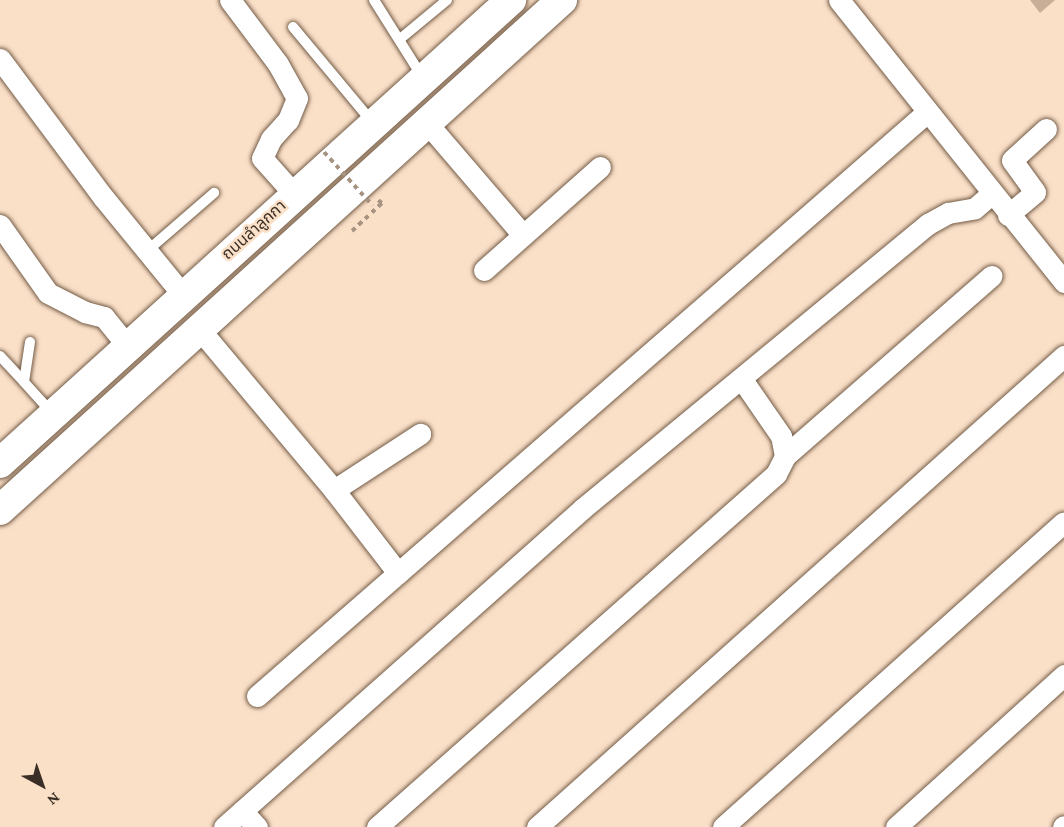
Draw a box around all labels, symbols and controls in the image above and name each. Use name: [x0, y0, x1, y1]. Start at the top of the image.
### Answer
street label: ถนนลำลูกกา: [218, 196, 290, 264]
north arrow: [12, 755, 72, 815]
text: N: [44, 789, 64, 809]

